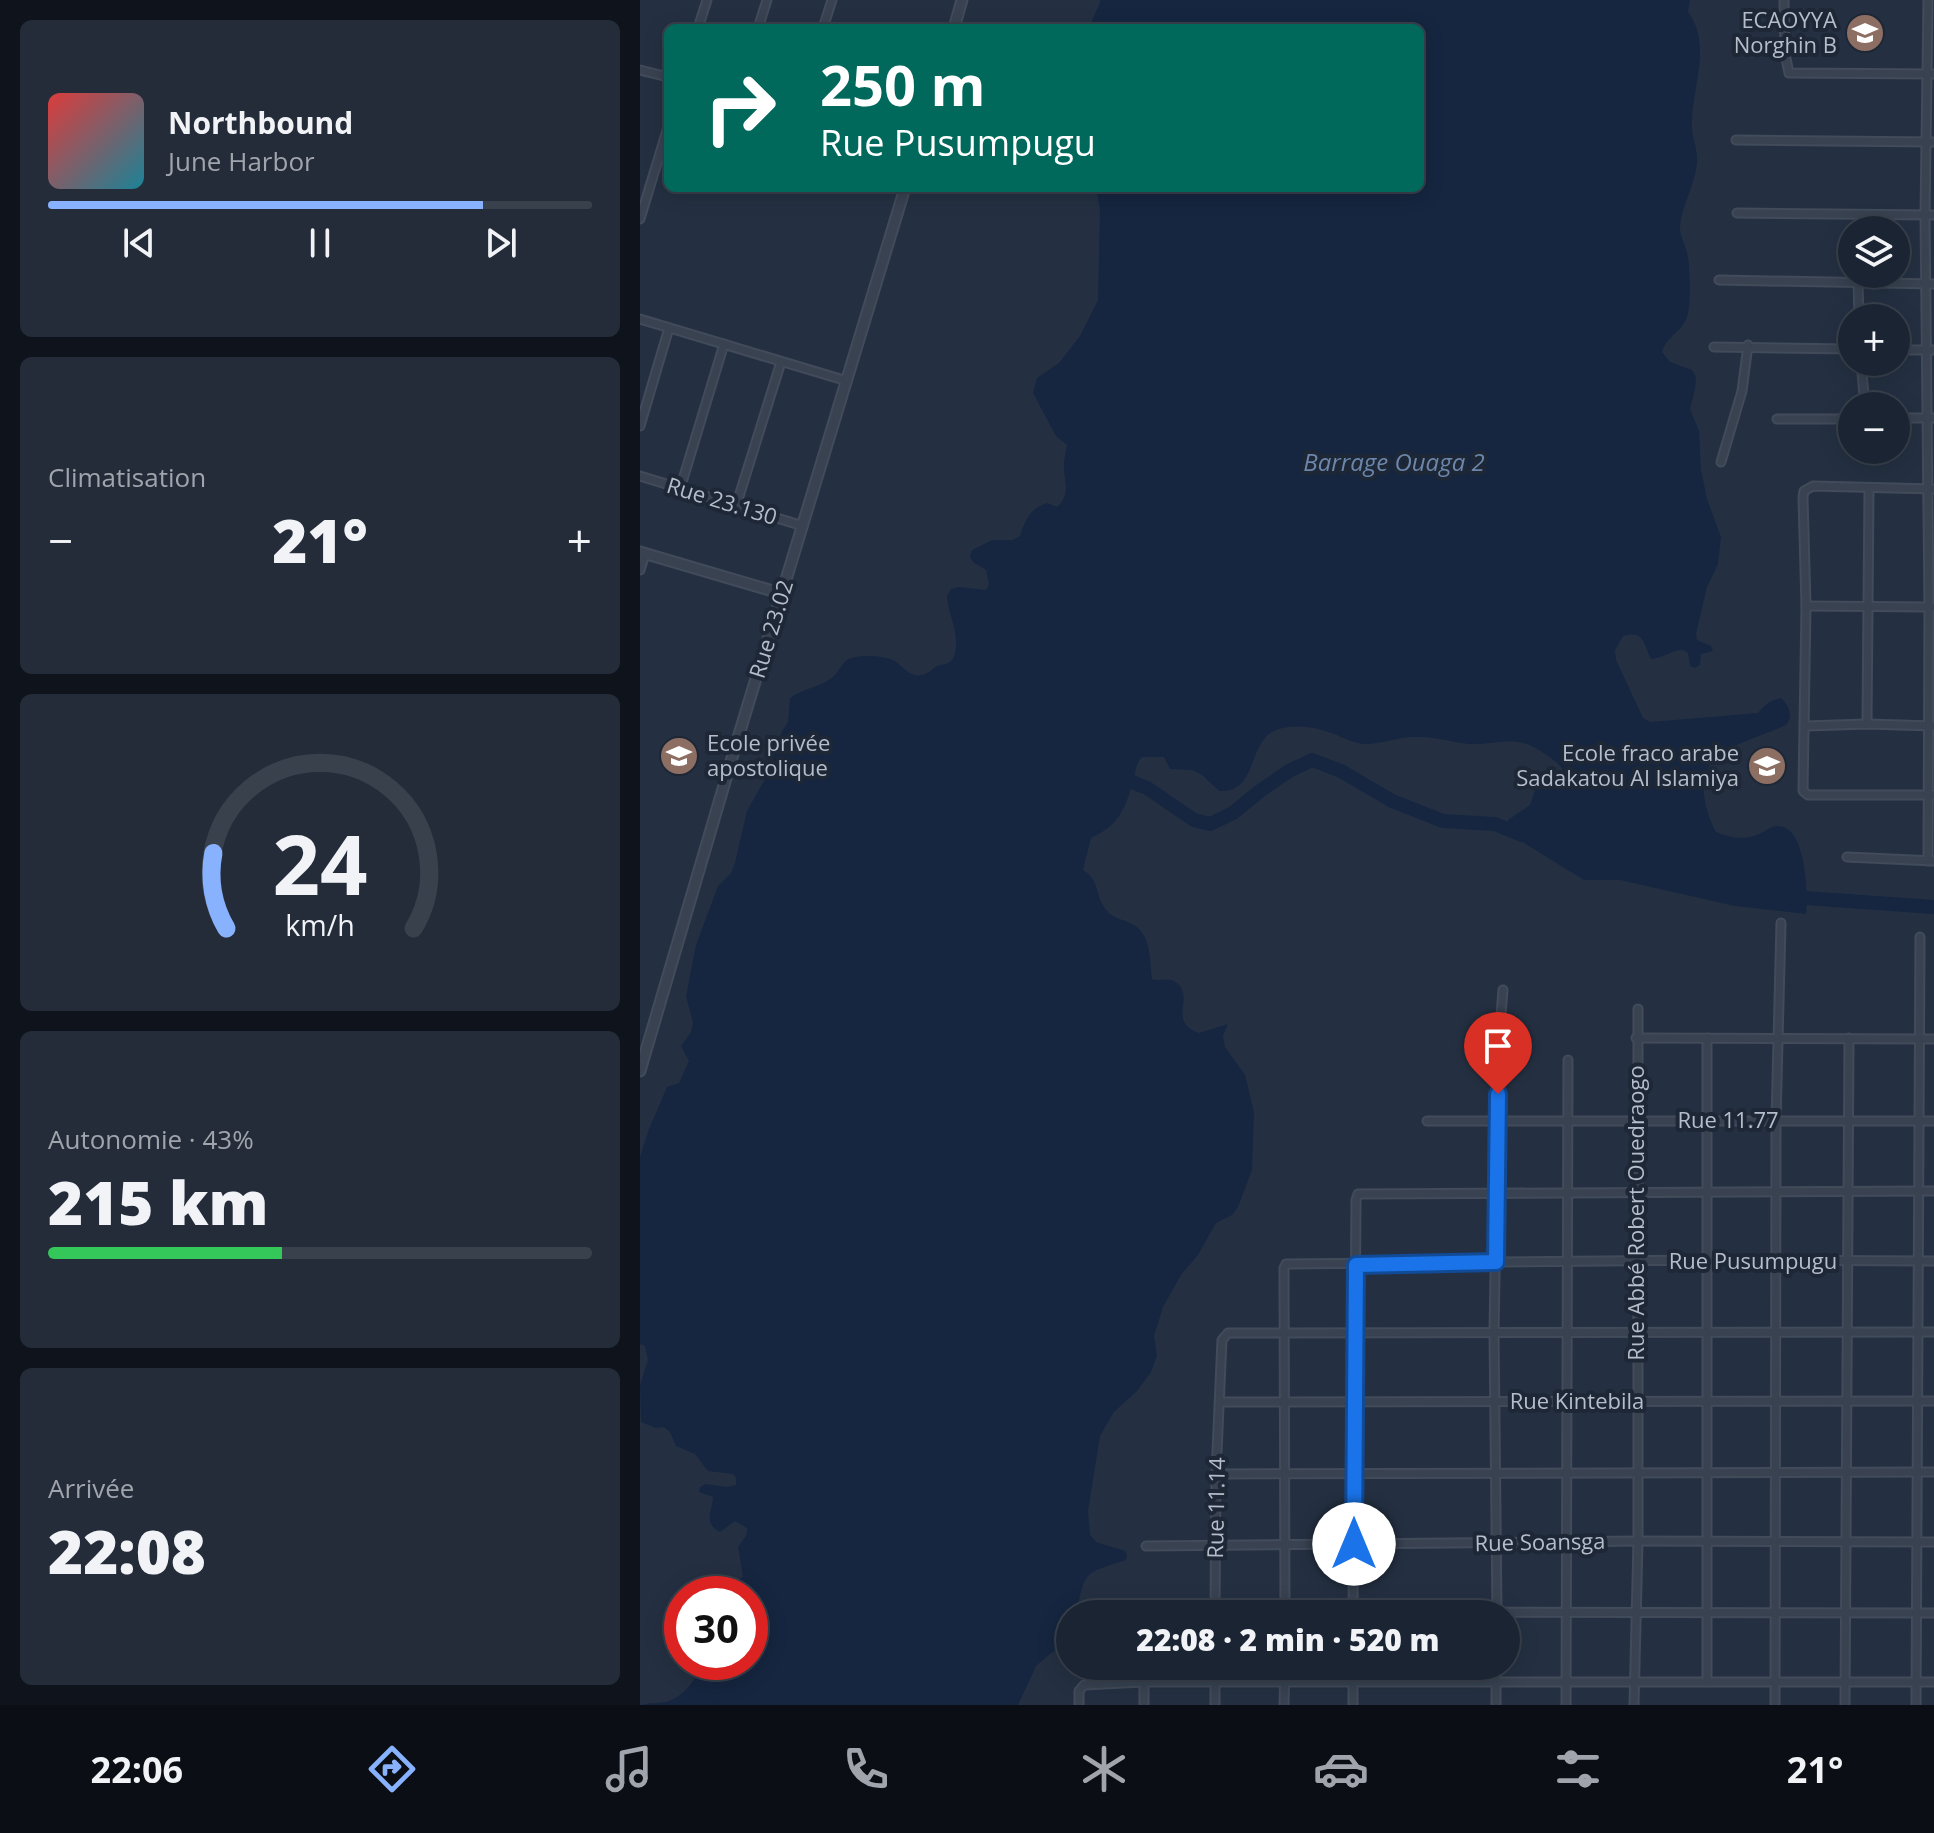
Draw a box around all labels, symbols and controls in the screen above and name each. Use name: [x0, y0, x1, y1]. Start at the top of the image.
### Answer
place label: ECAOYYA Norghin B: [1734, 4, 1837, 59]
school or university icon: ECAOYYA Norghin B: [1844, 12, 1886, 54]
text: 250 m: [820, 46, 986, 122]
icon: right: [688, 56, 792, 160]
text: Northbound: [168, 102, 353, 143]
text: Rue Pusumpugu: [820, 118, 1096, 167]
text: June Harbor: [168, 143, 315, 179]
map controls: [1838, 216, 1910, 464]
button: layers: [1838, 216, 1910, 288]
icon: previous: [117, 221, 161, 265]
icon: pause: [298, 221, 342, 265]
icon: next: [479, 221, 523, 265]
button: +: [1838, 304, 1910, 376]
button: −: [1838, 392, 1910, 464]
water label: Barrage Ouaga 2: [1303, 445, 1485, 478]
text: Climatisation: [48, 459, 206, 495]
street label: Rue 23.130: [663, 469, 781, 531]
text: 21°: [272, 499, 368, 581]
text: −: [48, 510, 73, 570]
text: +: [567, 510, 592, 570]
street label: Rue 23.02: [741, 576, 799, 681]
place label: Ecole privée apostolique: [707, 727, 830, 782]
school or university icon: Ecole privée apostolique: [658, 735, 700, 777]
place label: Ecole fraco arabe Sadakatou Al Islamiya: [1516, 737, 1739, 792]
school or university icon: Ecole fraco arabe Sadakatou Al Islamiya: [1746, 745, 1788, 787]
text: 24: [272, 805, 368, 918]
text: km/h: [285, 905, 355, 944]
pin: [1464, 1012, 1532, 1094]
icon: arrive: [1476, 1024, 1520, 1068]
street label: Rue Abbé Robert Ouedraogo: [1620, 1065, 1650, 1361]
street label: Rue 11.77: [1677, 1104, 1779, 1134]
text: Autonomie · 43%: [48, 1121, 254, 1157]
text: 215 km: [48, 1161, 269, 1243]
street label: Rue Pusumpugu: [1669, 1245, 1837, 1275]
street label: Rue Kintebila: [1510, 1385, 1644, 1415]
street label: Rue 11.14: [1199, 1457, 1231, 1559]
text: Arrivée: [48, 1470, 134, 1506]
position arrow: [1312, 1502, 1396, 1586]
text: 22:08: [48, 1510, 206, 1592]
street label: Rue Soansga: [1474, 1525, 1606, 1557]
speed limit sign: 30: [664, 1576, 768, 1680]
text: 22:08 · 2 min · 520 m: [1136, 1619, 1440, 1660]
icon: directions: [364, 1741, 420, 1797]
icon: music: [601, 1741, 657, 1797]
icon: phone: [838, 1741, 894, 1797]
icon: climate: [1076, 1741, 1132, 1797]
icon: car: [1313, 1741, 1369, 1797]
icon: filters: [1550, 1741, 1606, 1797]
text: 22:06: [91, 1745, 183, 1794]
text: 21°: [1787, 1745, 1843, 1794]

